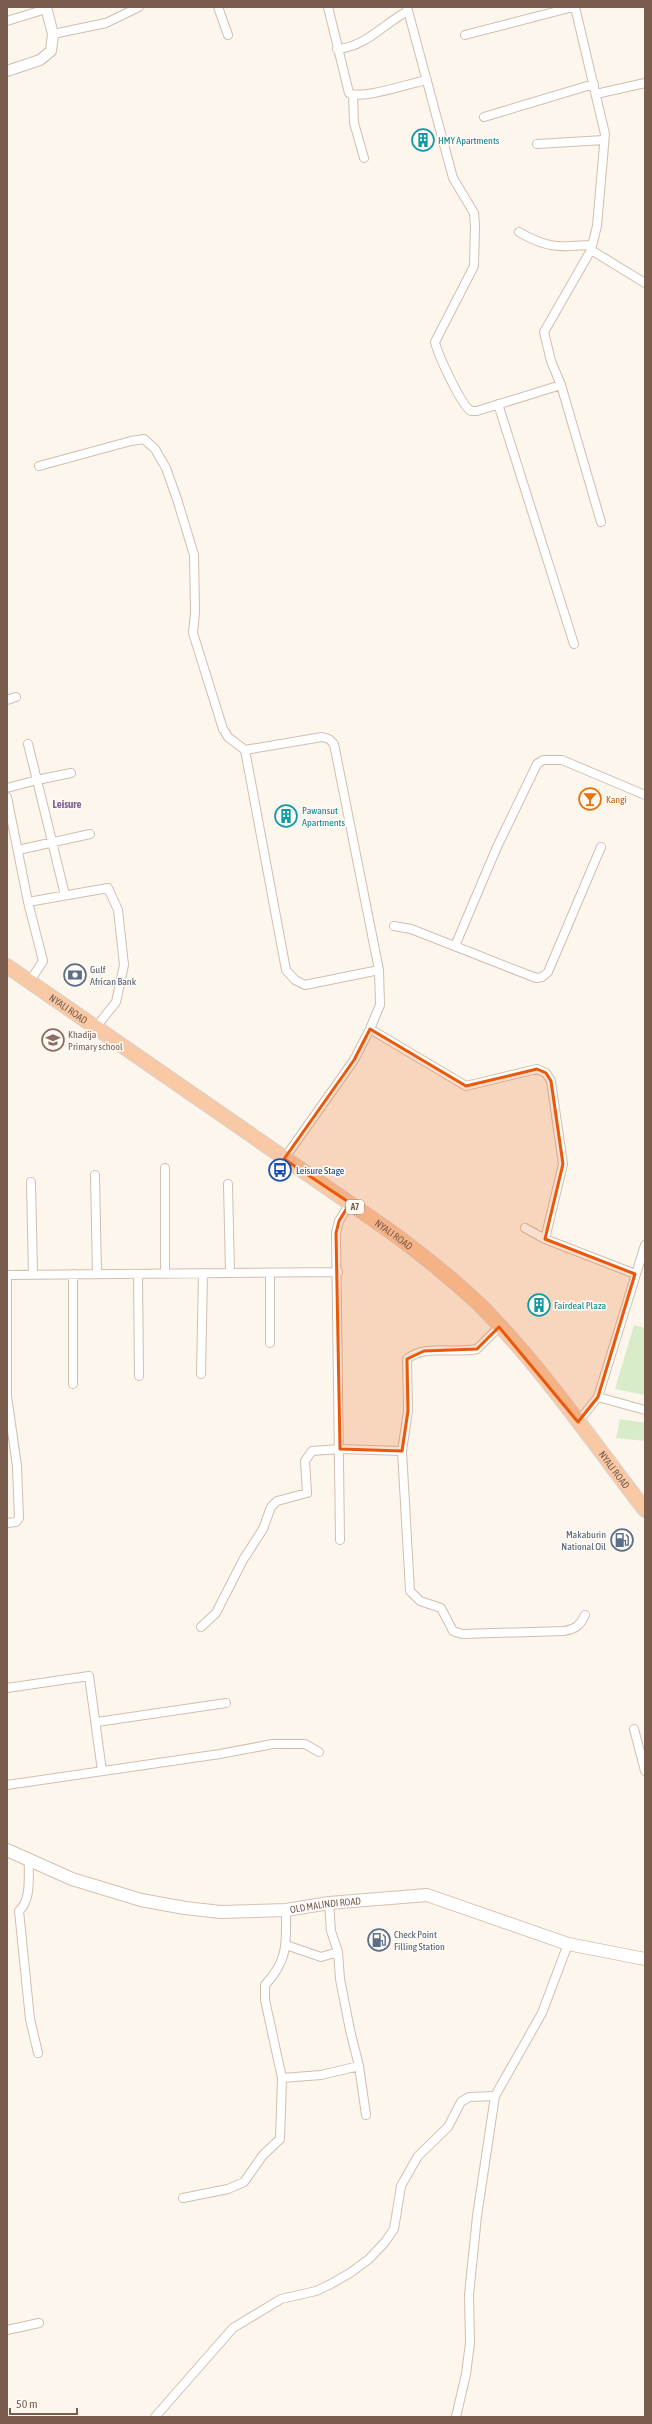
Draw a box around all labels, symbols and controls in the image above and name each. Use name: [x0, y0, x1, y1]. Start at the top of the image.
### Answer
building icon: HMY Apartments: [410, 127, 436, 153]
place label: HMY Apartments: [438, 135, 500, 146]
bar icon: Kangi: [577, 786, 603, 812]
place label: Kangi: [606, 794, 627, 805]
district label: Leisure: [52, 798, 82, 810]
building icon: Pawansut Apartments: [273, 803, 299, 829]
place label: Pawansut Apartments: [302, 805, 345, 828]
bank icon: Gulf African Bank: [62, 962, 88, 988]
place label: Gulf African Bank: [90, 964, 137, 987]
street label: NYALI ROAD: [47, 992, 90, 1026]
school or university icon: Khadija Primary school: [40, 1027, 66, 1053]
place label: Khadija Primary school: [68, 1029, 123, 1052]
bus stop icon: Leisure Stage: [267, 1157, 293, 1183]
place label: Leisure Stage: [296, 1165, 345, 1176]
road number: A7: [346, 1200, 364, 1214]
street label: NYALI ROAD: [373, 1217, 415, 1252]
building icon: Fairdeal Plaza: [526, 1292, 552, 1318]
place label: Fairdeal Plaza: [554, 1300, 606, 1311]
street label: NYALI ROAD: [597, 1449, 632, 1491]
fuel station icon: Makaburin National Oil: [609, 1527, 635, 1553]
place label: Makaburin National Oil: [561, 1529, 606, 1552]
street label: OLD MALINDI ROAD: [289, 1895, 362, 1915]
fuel station icon: Check Point Filling Station: [366, 1927, 392, 1953]
place label: Check Point Filling Station: [394, 1929, 445, 1952]
scale bar: [10, 2390, 77, 2416]
text: 50 m: [16, 2397, 38, 2411]

